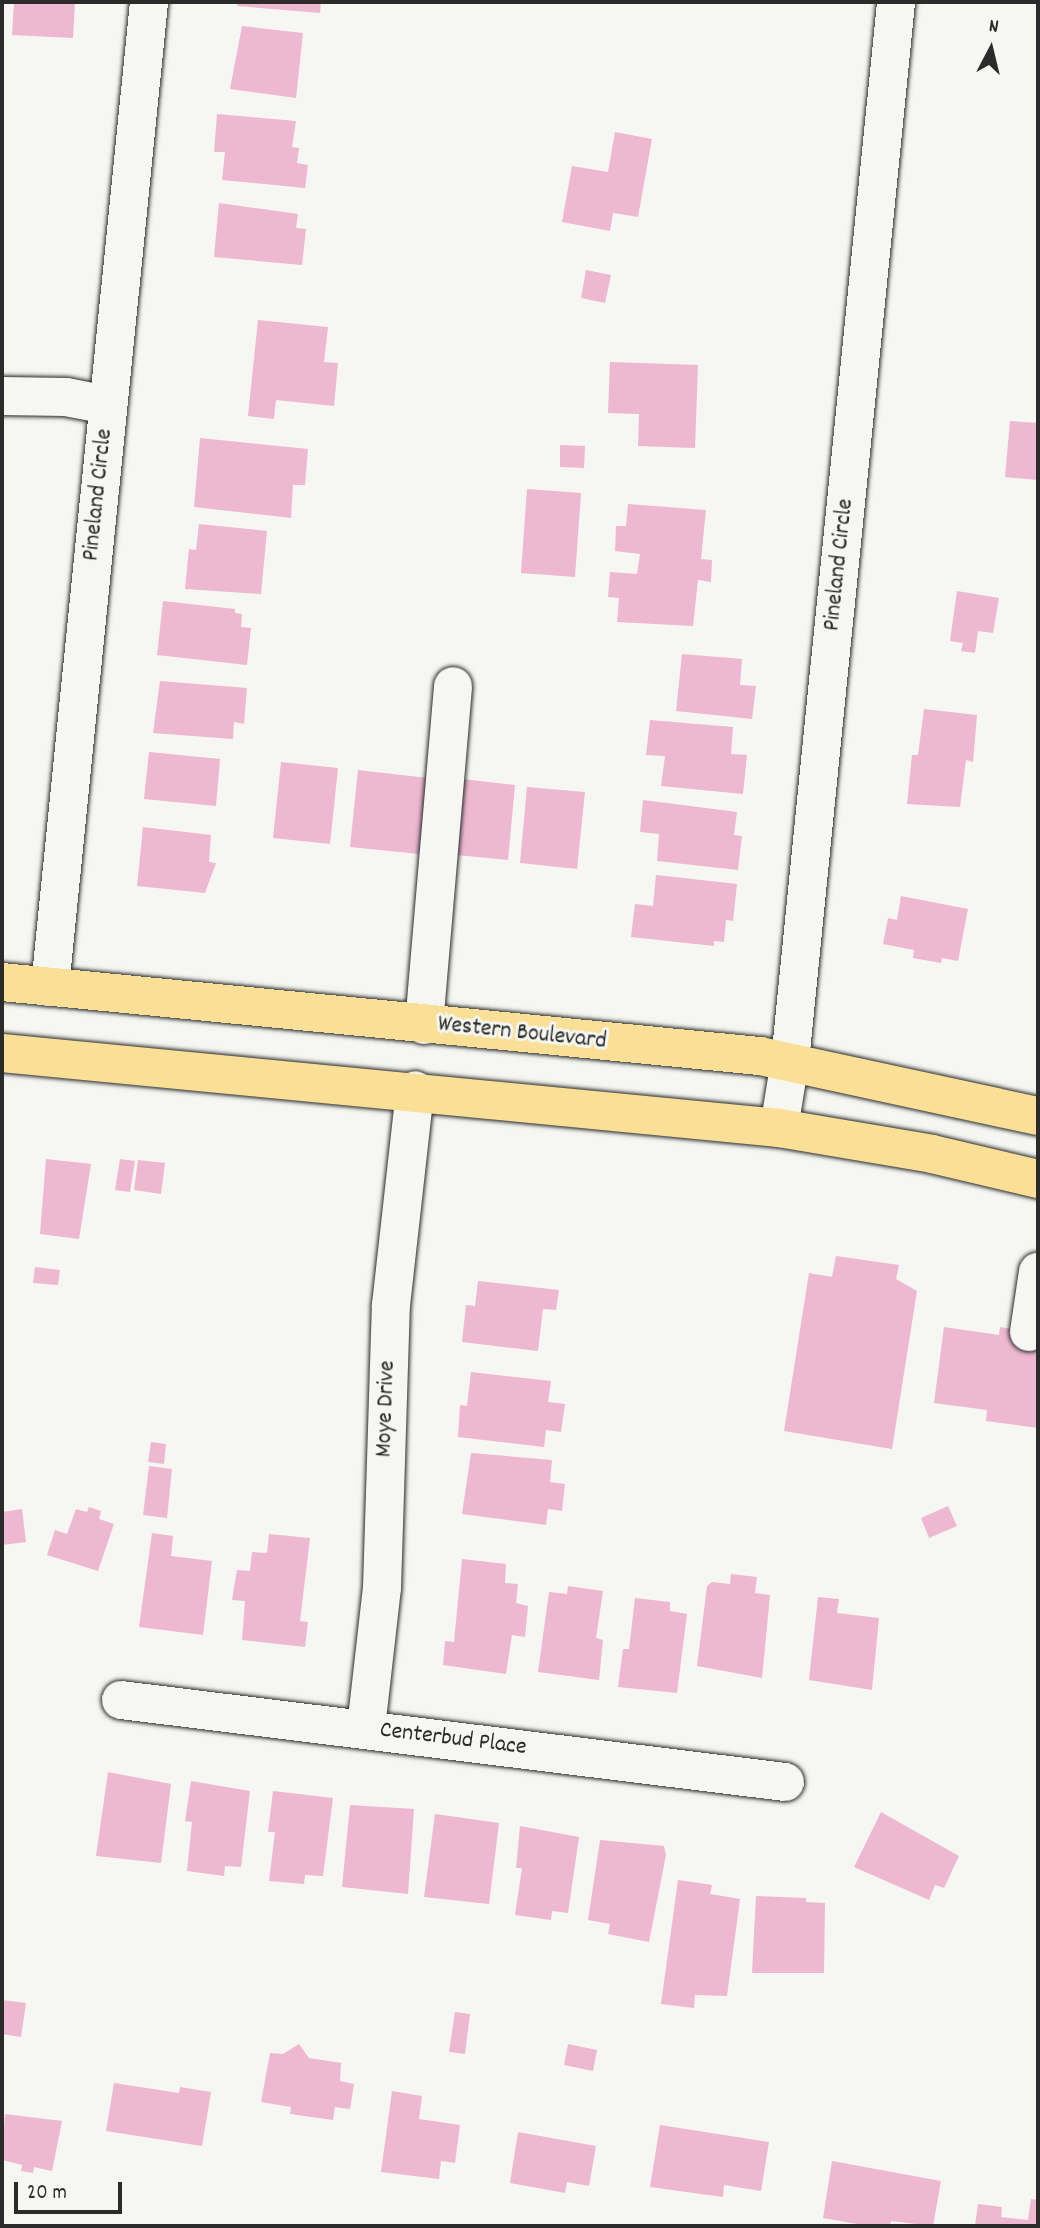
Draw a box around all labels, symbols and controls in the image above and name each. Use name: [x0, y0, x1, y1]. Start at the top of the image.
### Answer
north arrow: [956, 14, 1026, 84]
text: N: [987, 14, 1000, 42]
street label: Pineland Circle: [78, 427, 120, 563]
street label: Pineland Circle: [819, 497, 861, 633]
street label: Western Boulevard: [436, 1011, 608, 1057]
street label: Moye Drive: [371, 1360, 403, 1458]
street label: Centerbud Place: [378, 1717, 528, 1763]
scale bar: [18, 2168, 126, 2212]
text: 20 m: [27, 2179, 67, 2209]

